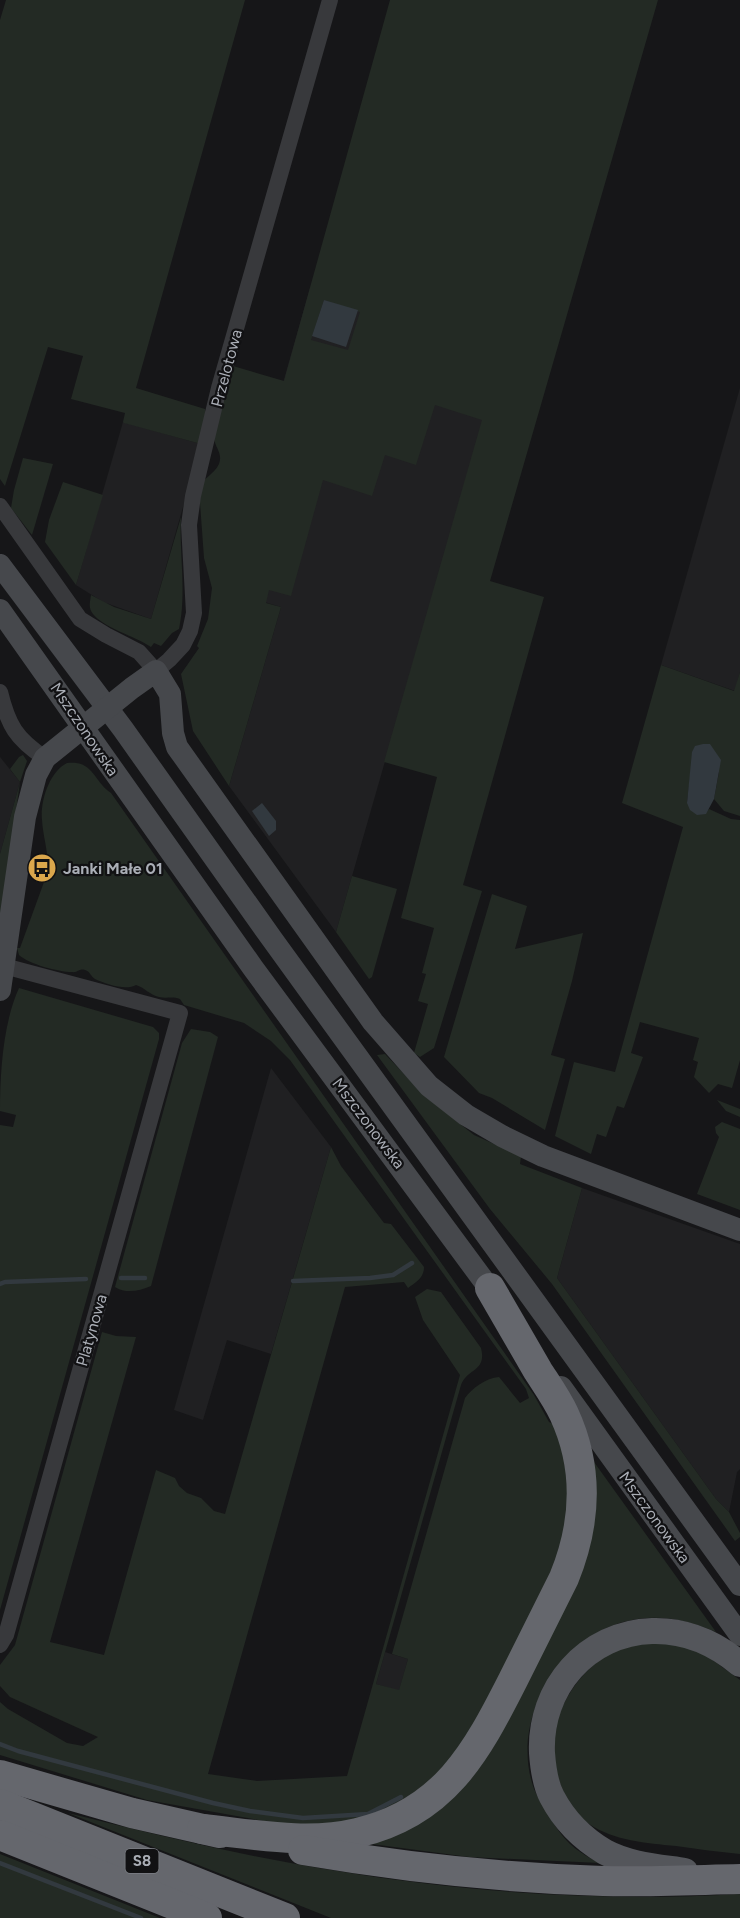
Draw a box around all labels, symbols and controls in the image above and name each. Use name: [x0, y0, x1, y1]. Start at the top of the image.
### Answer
street label: Przelotowa: [207, 327, 246, 409]
street label: Mszczonowska: [46, 679, 123, 780]
bus stop icon: Janki Małe 01: [26, 852, 58, 884]
place label: Janki Małe 01: [63, 859, 163, 878]
street label: Mszczonowska: [328, 1074, 409, 1172]
street label: Platynowa: [72, 1292, 111, 1368]
street label: Mszczonowska: [615, 1468, 694, 1567]
road number: S8: [126, 1849, 158, 1873]

